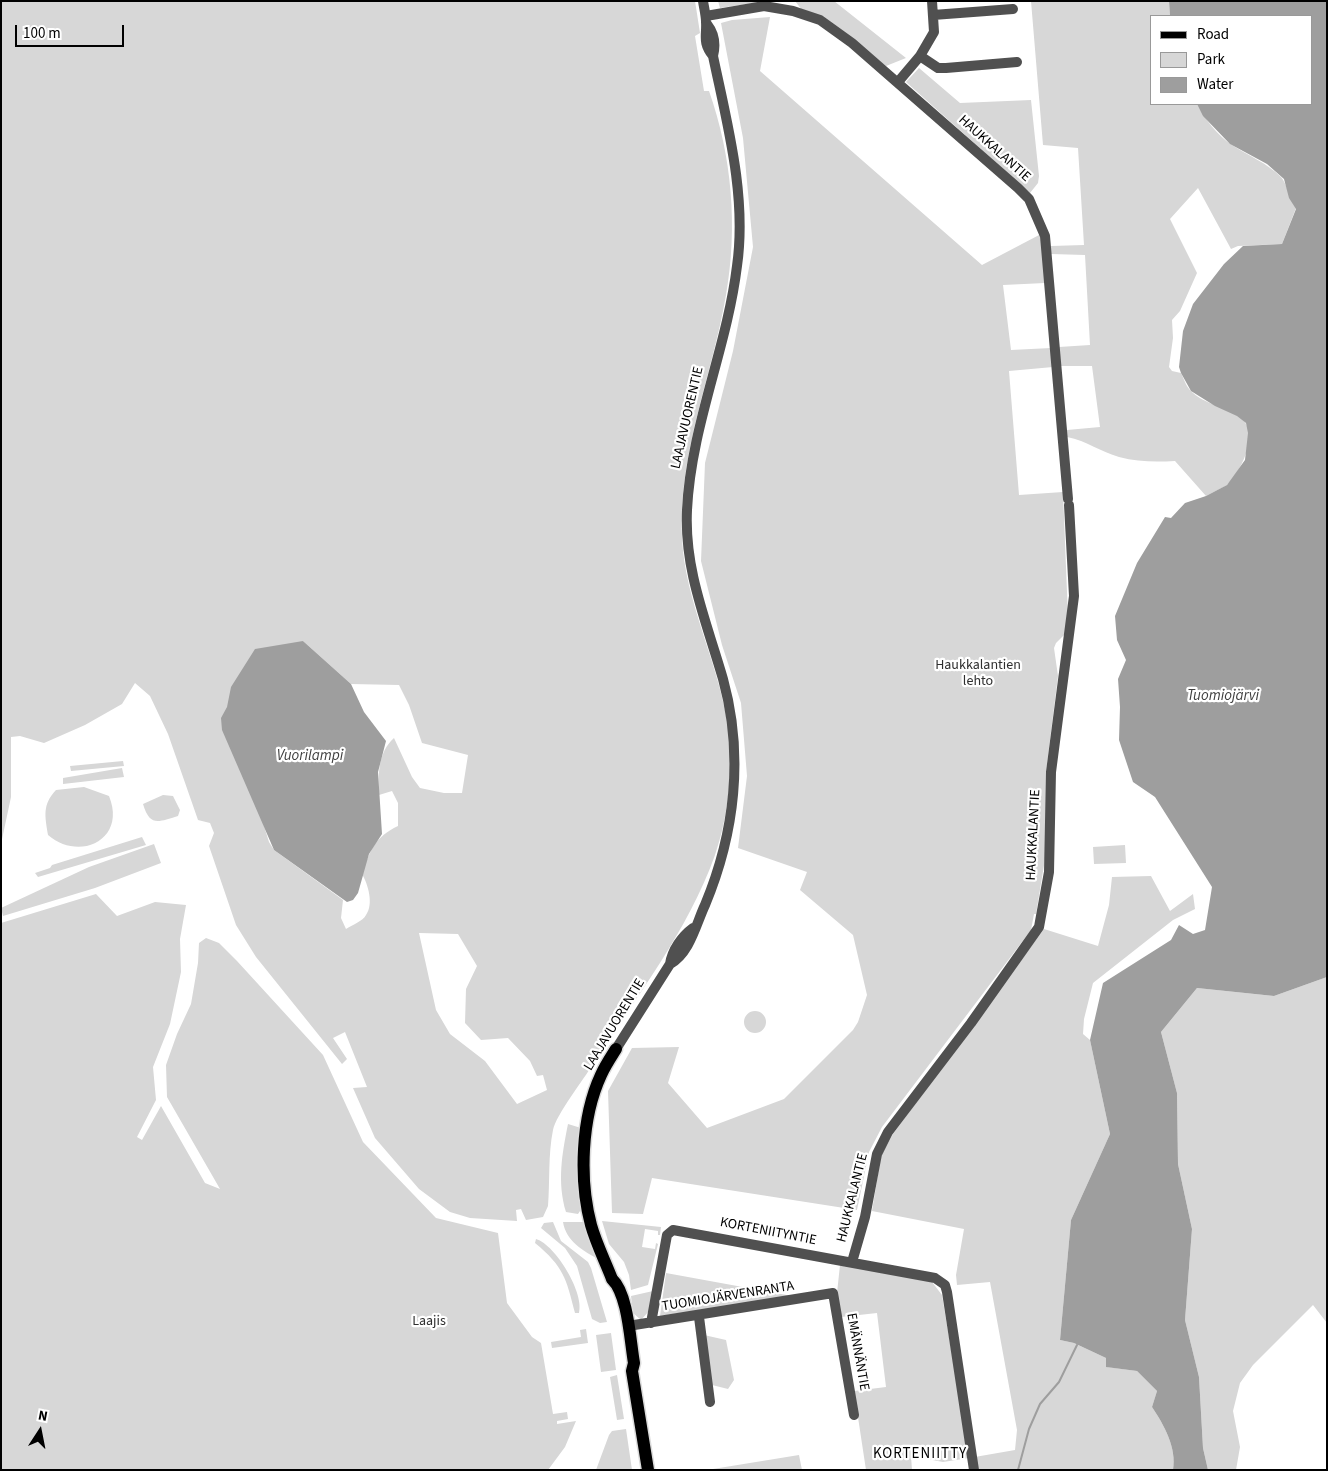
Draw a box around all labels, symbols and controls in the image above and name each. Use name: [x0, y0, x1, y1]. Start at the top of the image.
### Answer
scale bar: [18, 15, 126, 47]
legend: [1150, 15, 1313, 105]
text: 100 m: [23, 23, 61, 44]
text: Road: [1197, 24, 1229, 45]
text: Park: [1197, 49, 1225, 70]
text: Water: [1197, 74, 1233, 95]
street label: HAUKKALANTIE: [954, 112, 1034, 186]
street label: LAAJAVUORENTIE: [668, 365, 708, 471]
park label: Haukkalantien lehto: [935, 658, 1021, 690]
water label: Tuomiojärvi: [1187, 688, 1259, 706]
water label: Vuorilampi: [277, 748, 343, 766]
street label: HAUKKALANTIE: [1023, 789, 1045, 881]
street label: LAAJAVUORENTIE: [581, 976, 649, 1074]
street label: HAUKKALANTIE: [834, 1152, 872, 1244]
street label: KORTENIITYNTIE: [718, 1214, 818, 1250]
street label: TUOMIOJÄRVENRANTA: [661, 1278, 795, 1316]
street label: EMÄNNÄNTIE: [842, 1312, 872, 1392]
park label: Laajis: [412, 1314, 446, 1330]
north arrow: [15, 1406, 65, 1456]
text: N: [36, 1406, 49, 1427]
district label: KORTENIITTY: [872, 1446, 968, 1464]

